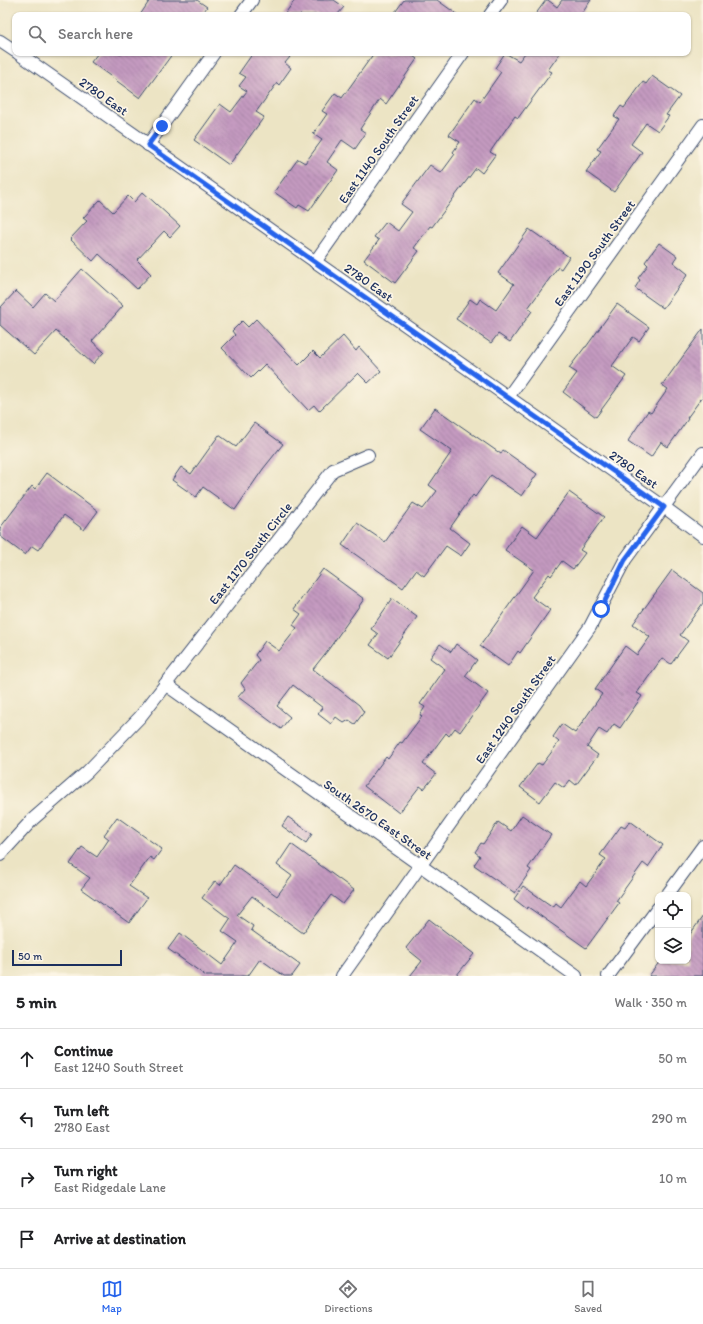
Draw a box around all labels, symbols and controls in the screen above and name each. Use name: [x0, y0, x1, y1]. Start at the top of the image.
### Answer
search box: [12, 12, 691, 56]
icon: search: [26, 23, 48, 45]
text: Search here: [58, 25, 133, 43]
street label: 2780 East: [76, 74, 131, 119]
street label: East 1140 South Street: [335, 92, 421, 206]
route end: [153, 117, 171, 135]
street label: East 1190 South Street: [551, 197, 638, 309]
street label: 2780 East: [341, 260, 396, 305]
street label: 2780 East: [606, 447, 661, 492]
street label: East 1170 South Circle: [206, 499, 295, 607]
route start: [592, 600, 610, 618]
street label: East 1240 South Street: [472, 652, 559, 767]
street label: South 2670 East Street: [321, 776, 435, 863]
map controls: [655, 892, 691, 964]
button: locate: [655, 892, 691, 928]
button: layers: [655, 928, 691, 964]
scale bar: [12, 948, 122, 967]
text: 50 m: [18, 950, 42, 963]
text: 5 min: [16, 992, 56, 1012]
text: Walk · 350 m: [615, 995, 687, 1010]
text: Continue: [54, 1042, 113, 1060]
icon: ahead: [16, 1048, 38, 1070]
text: 50 m: [658, 1051, 687, 1066]
text: East 1240 South Street: [54, 1060, 183, 1075]
text: Turn left: [54, 1102, 109, 1120]
icon: left: [16, 1108, 38, 1130]
text: 290 m: [651, 1111, 687, 1126]
text: 2780 East: [54, 1120, 110, 1135]
text: Turn right: [54, 1162, 118, 1180]
icon: right: [16, 1168, 38, 1190]
text: 10 m: [659, 1171, 687, 1186]
text: East Ridgedale Lane: [54, 1180, 166, 1195]
icon: arrive: [16, 1228, 38, 1250]
text: Arrive at destination: [54, 1230, 186, 1248]
tab: Map: [101, 1278, 123, 1315]
tab: Directions: [324, 1278, 373, 1315]
tab: Saved: [574, 1278, 602, 1315]

